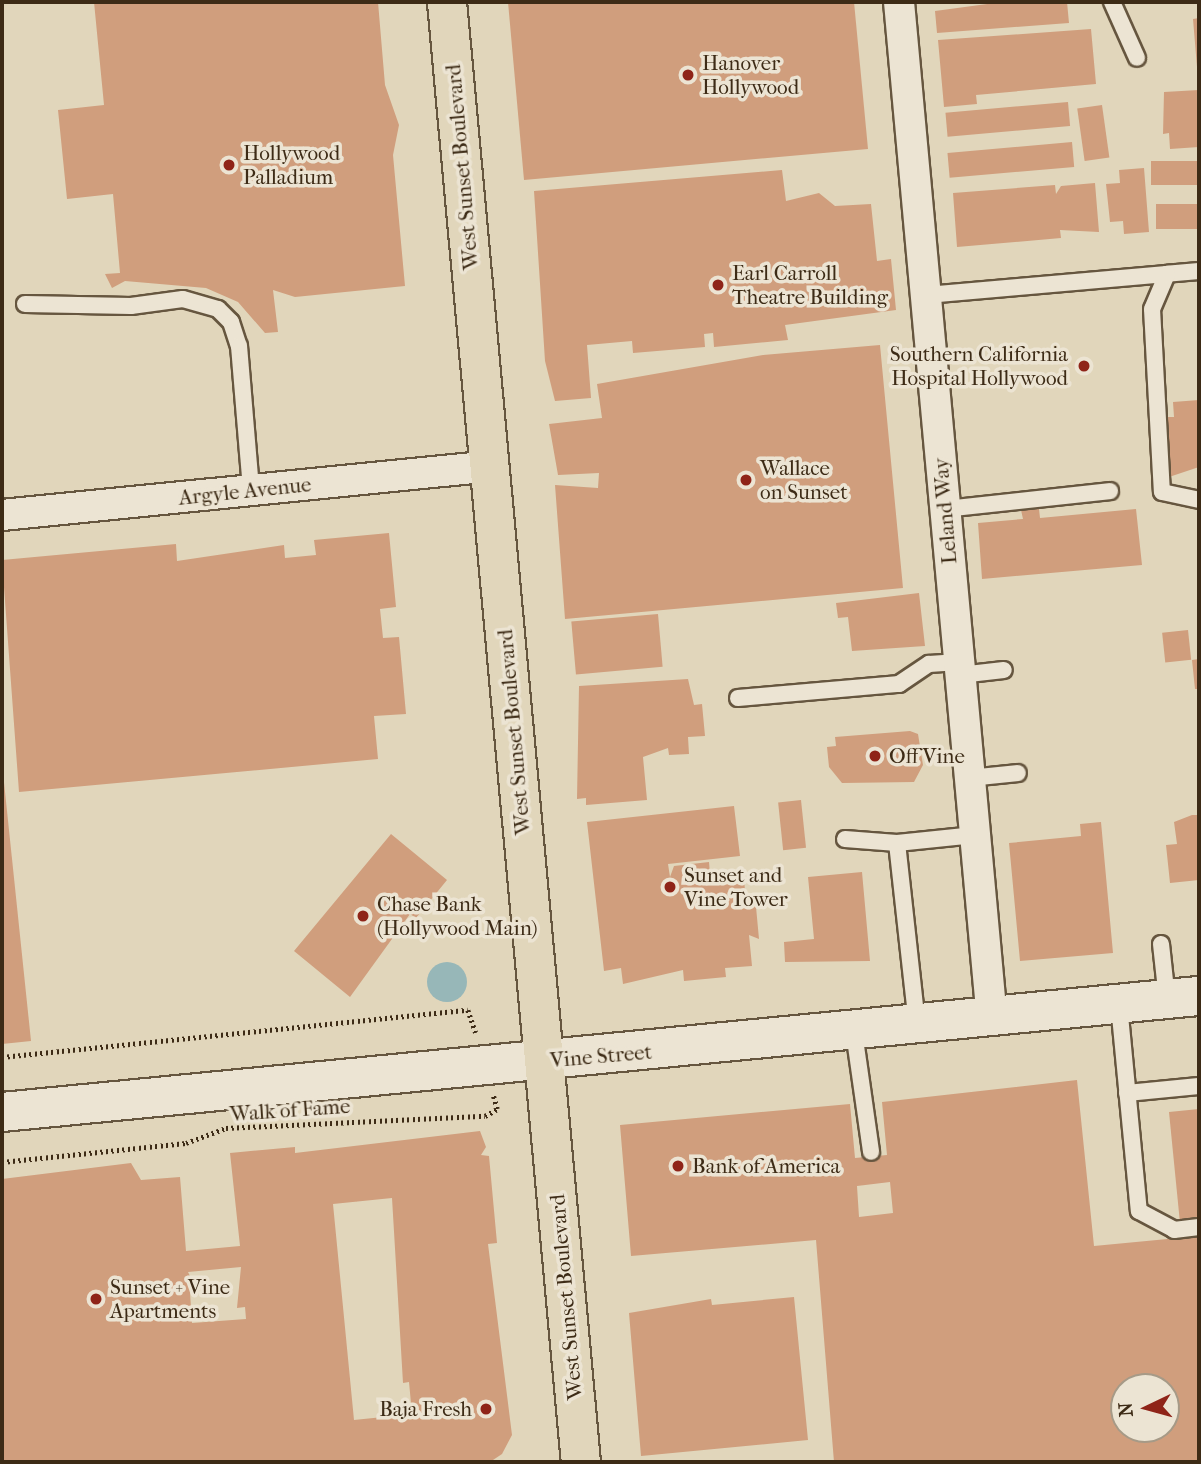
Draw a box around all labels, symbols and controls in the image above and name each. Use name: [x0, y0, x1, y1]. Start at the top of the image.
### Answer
place label: Hanover Hollywood: [702, 50, 799, 100]
street label: West Sunset Boulevard: [440, 63, 484, 271]
marker: Hanover Hollywood: [680, 67, 696, 83]
place label: Hollywood Palladium: [243, 140, 340, 190]
marker: Hollywood Palladium: [221, 157, 237, 173]
place label: Earl Carroll Theatre Building: [732, 260, 888, 310]
marker: Earl Carroll Theatre Building: [710, 277, 726, 293]
place label: Southern California Hospital Hollywood: [890, 341, 1068, 391]
marker: Southern California Hospital Hollywood: [1074, 356, 1094, 376]
place label: Wallace on Sunset: [760, 455, 848, 505]
street label: Leland Way: [928, 457, 962, 565]
street label: Argyle Avenue: [177, 472, 313, 510]
marker: Wallace on Sunset: [738, 472, 754, 488]
street label: West Sunset Boulevard: [492, 628, 536, 836]
place label: Off Vine: [889, 743, 965, 769]
marker: Off Vine: [867, 748, 883, 764]
place label: Sunset and Vine Tower: [684, 862, 788, 912]
marker: Sunset and Vine Tower: [662, 879, 678, 895]
place label: Chase Bank (Hollywood Main): [377, 891, 538, 941]
marker: Chase Bank (Hollywood Main): [355, 908, 371, 924]
street label: Vine Street: [549, 1039, 653, 1073]
street label: Walk of Fame: [229, 1093, 351, 1127]
place label: Bank of America: [692, 1153, 840, 1179]
marker: Bank of America: [670, 1158, 686, 1174]
street label: West Sunset Boulevard: [544, 1193, 588, 1401]
place label: Sunset + Vine Apartments: [110, 1274, 230, 1324]
marker: Sunset + Vine Apartments: [88, 1291, 104, 1307]
north arrow: [1110, 1373, 1180, 1443]
place label: Baja Fresh: [379, 1396, 472, 1422]
marker: Baja Fresh: [478, 1401, 494, 1417]
text: N: [1114, 1402, 1138, 1418]

